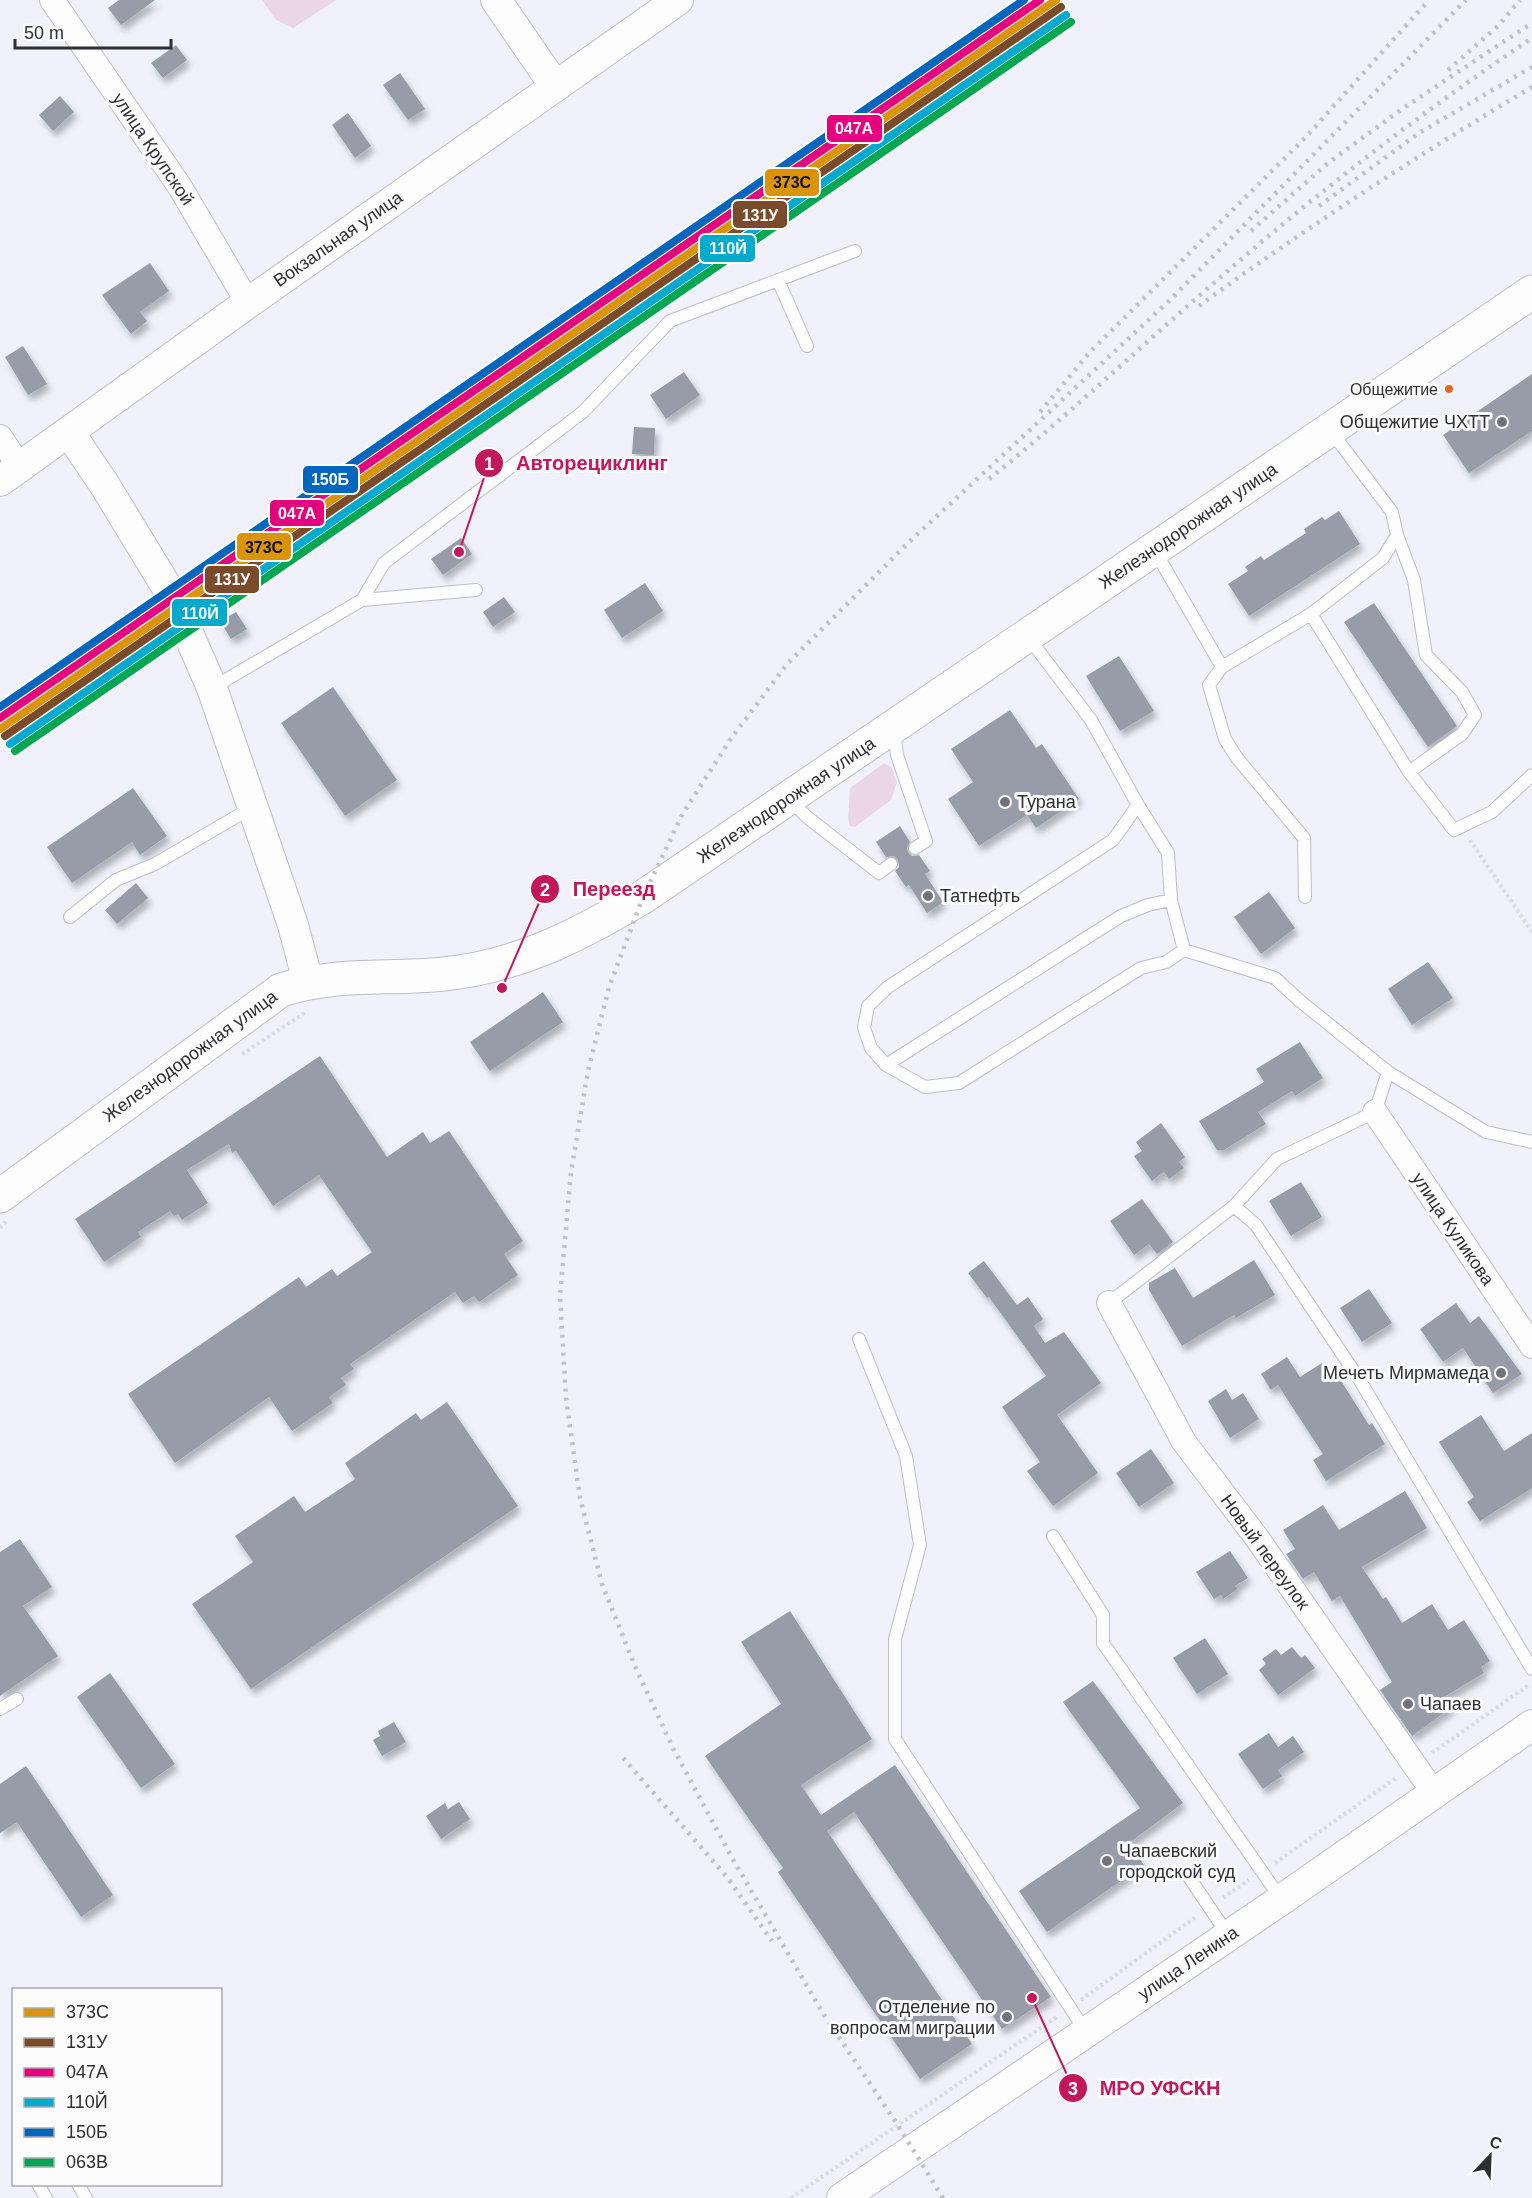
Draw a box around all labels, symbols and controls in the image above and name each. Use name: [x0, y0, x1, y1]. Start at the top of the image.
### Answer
scale bar: [15, 12, 171, 50]
text: 50 m: [24, 23, 64, 43]
street label: улица Крупской: [108, 89, 198, 209]
line badge: 047А: [826, 114, 883, 143]
text: 047А: [835, 120, 874, 137]
line badge: 373C: [764, 168, 820, 197]
text: 373C: [773, 174, 812, 191]
street label: Вокзальная улица: [270, 187, 407, 291]
line badge: 131У: [732, 200, 788, 229]
text: 131У: [742, 207, 779, 224]
line badge: 110Й: [699, 234, 756, 263]
text: 110Й: [709, 239, 747, 257]
place label: Общежитие: [1350, 381, 1438, 398]
marker: Общежитие: [1443, 383, 1455, 395]
place label: Общежитие ЧХТТ: [1340, 412, 1490, 432]
marker: Общежитие ЧХТТ: [1495, 415, 1509, 429]
callout: Авторециклинг: [474, 444, 680, 482]
text: Авторециклинг: [516, 452, 668, 474]
text: 1: [484, 454, 494, 474]
street label: Железнодорожная улица: [1095, 458, 1282, 593]
line badge: 150Б: [302, 465, 359, 494]
text: 150Б: [311, 471, 349, 488]
line badge: 047А: [269, 499, 325, 527]
text: 047А: [278, 505, 317, 522]
line badge: 373C: [236, 532, 292, 561]
text: 373C: [245, 539, 284, 556]
line badge: 131У: [204, 565, 260, 594]
text: 131У: [214, 571, 251, 588]
line badge: 110Й: [171, 598, 228, 627]
text: 110Й: [181, 604, 219, 622]
street label: Железнодорожная улица: [693, 732, 880, 867]
place label: Турана: [1017, 792, 1077, 812]
marker: Турана: [998, 795, 1012, 809]
callout: Переезд: [530, 870, 667, 908]
text: Переезд: [573, 878, 656, 900]
text: 2: [540, 880, 550, 900]
place label: Татнефть: [940, 886, 1020, 906]
marker: Татнефть: [921, 889, 935, 903]
street label: Железнодорожная улица: [99, 986, 282, 1126]
street label: улица Куликова: [1408, 1169, 1499, 1290]
place label: Мечеть Мирмамеда: [1323, 1363, 1490, 1383]
marker: Мечеть Мирмамеда: [1494, 1366, 1508, 1380]
street label: Новый переулок: [1217, 1491, 1314, 1614]
place label: Чапаев: [1420, 1694, 1481, 1714]
marker: Чапаев: [1401, 1697, 1415, 1711]
place label: Чапаевский городской суд: [1119, 1841, 1236, 1882]
marker: Чапаевский городской суд: [1100, 1854, 1114, 1868]
street label: улица Ленина: [1134, 1922, 1243, 2004]
legend: [12, 1988, 222, 2186]
place label: Отделение по вопросам миграции: [830, 1997, 995, 2038]
text: 373C: [66, 2002, 109, 2022]
marker: Отделение по вопросам миграции: [1000, 2010, 1014, 2024]
text: 131У: [66, 2032, 108, 2052]
text: 047А: [66, 2062, 108, 2082]
callout: МРО УФСКН: [1058, 2069, 1232, 2107]
text: МРО УФСКН: [1100, 2077, 1220, 2099]
text: 3: [1068, 2079, 1078, 2099]
text: 110Й: [66, 2091, 108, 2112]
text: 150Б: [66, 2122, 108, 2142]
north arrow: [1460, 2126, 1520, 2186]
text: С: [1487, 2133, 1505, 2153]
text: 063В: [66, 2152, 108, 2172]

